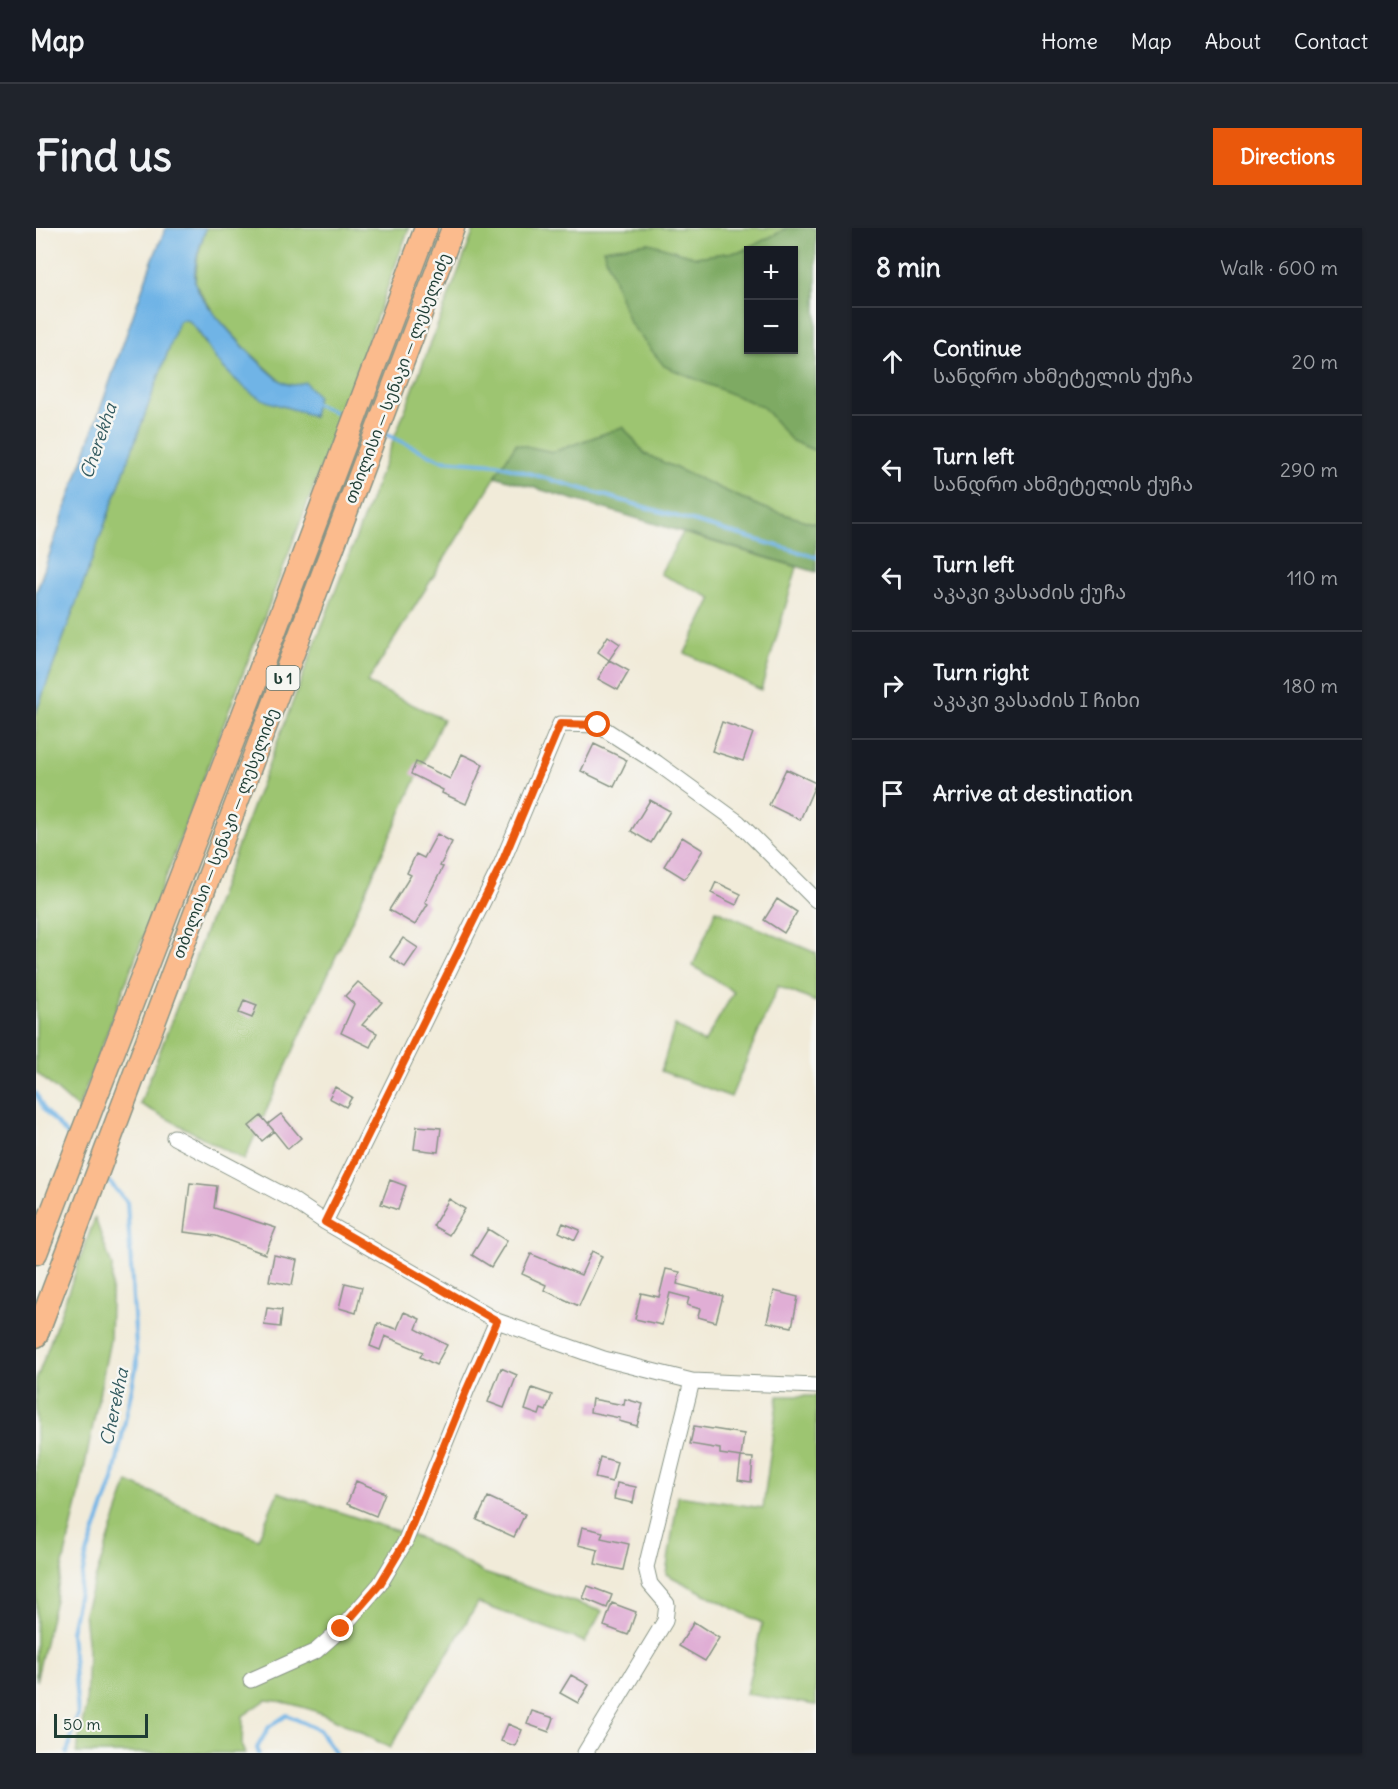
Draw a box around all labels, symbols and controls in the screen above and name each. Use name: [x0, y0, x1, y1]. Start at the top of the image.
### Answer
text: Map: [30, 23, 84, 59]
text: Home: [1041, 28, 1098, 55]
text: Map: [1131, 28, 1172, 55]
text: About: [1205, 28, 1261, 55]
text: Contact: [1294, 28, 1368, 55]
button: Directions: [1213, 128, 1362, 185]
text: Find us: [36, 130, 172, 182]
map controls: [744, 246, 798, 354]
button: +: [744, 246, 798, 300]
street label: თბილისი — სენაკი — ლესელიძე: [340, 250, 455, 506]
text: 8 min: [876, 251, 941, 284]
text: Walk · 600 m: [1220, 255, 1338, 280]
button: −: [744, 300, 798, 354]
text: Continue: [933, 334, 1022, 362]
icon: ahead: [876, 345, 909, 378]
text: 20 m: [1292, 349, 1338, 374]
text: სანდრო ახმეტელის ქუჩა: [933, 363, 1193, 388]
water label: Cherekha: [74, 399, 122, 482]
text: Turn left: [933, 442, 1014, 470]
icon: left: [876, 453, 909, 486]
text: 290 m: [1280, 457, 1338, 482]
text: სანდრო ახმეტელის ქუჩა: [933, 471, 1193, 496]
text: Turn left: [933, 550, 1014, 578]
icon: left: [876, 561, 909, 594]
text: 110 m: [1287, 565, 1338, 590]
text: აკაკი ვასაძის ქუჩა: [933, 579, 1126, 604]
text: Turn right: [933, 658, 1029, 686]
road number: ს 1: [266, 666, 300, 690]
icon: right: [876, 669, 909, 702]
text: 180 m: [1283, 673, 1338, 698]
text: აკაკი ვასაძის I ჩიხი: [933, 687, 1140, 712]
street label: თბილისი — სენაკი — ლესელიძე: [168, 705, 283, 961]
route start: [584, 711, 610, 737]
icon: arrive: [876, 777, 909, 810]
text: Arrive at destination: [933, 779, 1133, 807]
water label: Cherekha: [95, 1365, 134, 1448]
route end: [327, 1615, 353, 1641]
scale bar: [54, 1711, 148, 1738]
text: 50 m: [63, 1714, 101, 1734]

